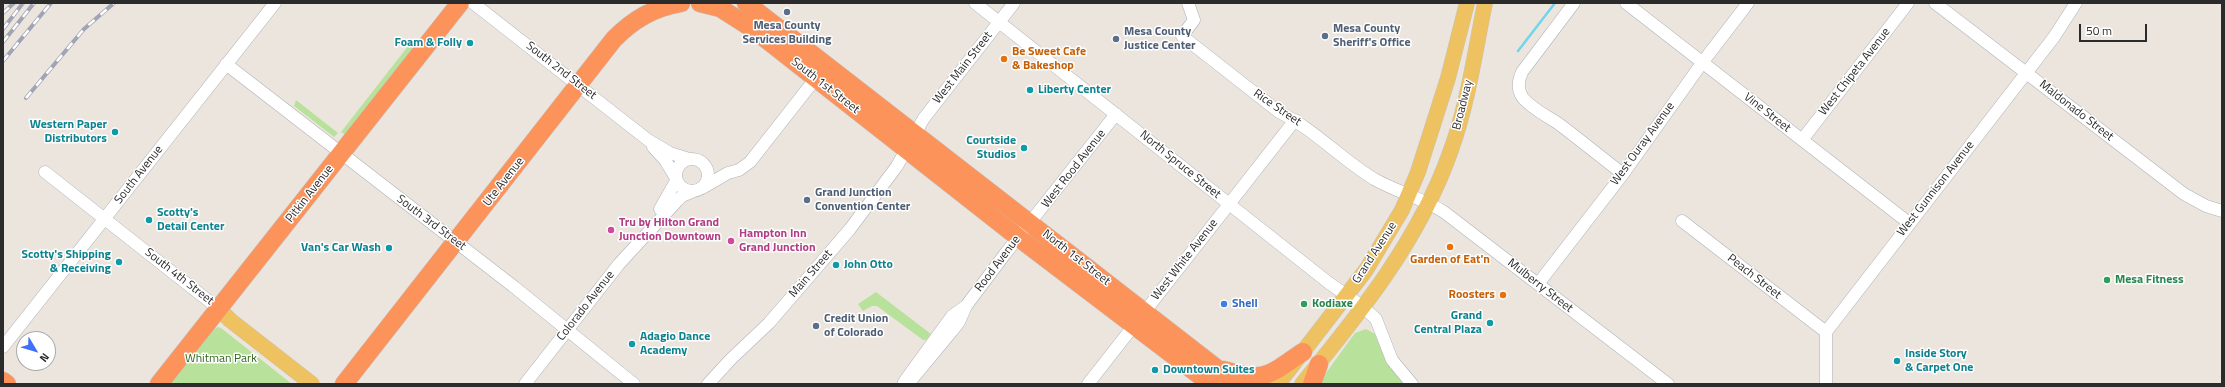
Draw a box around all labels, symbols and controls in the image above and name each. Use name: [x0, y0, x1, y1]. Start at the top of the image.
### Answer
marker: Mesa County Services Building: [782, 7, 792, 17]
scale bar: [2081, 16, 2149, 42]
place label: Mesa County Services Building: [743, 19, 831, 47]
text: 50 m: [2086, 21, 2112, 40]
place label: Mesa County Sheriff's Office: [1333, 22, 1410, 50]
place label: Mesa County Justice Center: [1124, 25, 1196, 53]
street label: West Chipeta Avenue: [1816, 25, 1894, 119]
street label: West Main Street: [930, 29, 996, 107]
marker: Mesa County Sheriff's Office: [1320, 31, 1330, 41]
marker: Mesa County Justice Center: [1111, 34, 1121, 44]
place label: Foam & Folly: [395, 36, 462, 50]
marker: Foam & Folly: [465, 38, 475, 48]
street label: South 2nd Street: [523, 39, 599, 103]
place label: Be Sweet Cafe & Bakeshop: [1012, 45, 1086, 73]
marker: Be Sweet Cafe & Bakeshop: [999, 54, 1009, 64]
street label: South 1st Street: [788, 55, 862, 117]
street label: Maldonado Street: [2036, 78, 2116, 144]
street label: Broadway: [1450, 79, 1476, 131]
place label: Liberty Center: [1038, 83, 1111, 97]
marker: Liberty Center: [1025, 85, 1035, 95]
street label: Rice Street: [1250, 87, 1304, 129]
street label: Vine Street: [1741, 90, 1793, 136]
street label: West Ouray Avenue: [1608, 100, 1678, 188]
place label: Western Paper Distributors: [30, 118, 107, 146]
marker: Western Paper Distributors: [110, 127, 120, 137]
street label: West Rood Avenue: [1039, 127, 1109, 211]
street label: North Spruce Street: [1137, 128, 1223, 202]
place label: Courtside Studios: [966, 134, 1016, 162]
street label: West Gunnison Avenue: [1894, 139, 1978, 239]
street label: South Avenue: [112, 143, 166, 207]
marker: Courtside Studios: [1019, 143, 1029, 153]
street label: Ute Avenue: [480, 155, 528, 209]
street label: Pitkin Avenue: [283, 162, 337, 226]
place label: Grand Junction Convention Center: [815, 186, 910, 214]
street label: South 3rd Street: [393, 192, 469, 254]
marker: Grand Junction Convention Center: [802, 195, 812, 205]
place label: Scotty's Detail Center: [157, 206, 224, 234]
marker: Scotty's Detail Center: [144, 215, 154, 225]
place label: Tru by Hilton Grand Junction Downtown: [619, 216, 721, 244]
street label: West White Avenue: [1149, 217, 1221, 303]
street label: Grand Avenue: [1350, 220, 1400, 286]
marker: Tru by Hilton Grand Junction Downtown: [606, 225, 616, 235]
place label: Hampton Inn Grand Junction: [739, 227, 816, 255]
street label: North 1st Street: [1039, 227, 1113, 289]
street label: Rood Avenue: [972, 233, 1024, 295]
marker: Hampton Inn Grand Junction: [726, 236, 736, 246]
place label: Van's Car Wash: [301, 241, 381, 255]
marker: Garden of Eat'n: [1445, 242, 1455, 252]
marker: Van's Car Wash: [384, 243, 394, 253]
street label: South 4th Street: [142, 246, 216, 308]
street label: Main Street: [786, 247, 836, 301]
place label: Scotty's Shipping & Receiving: [21, 248, 111, 276]
street label: Peach Street: [1724, 252, 1784, 302]
place label: Garden of Eat'n: [1410, 253, 1490, 267]
street label: Mulberry Street: [1504, 256, 1576, 316]
marker: Scotty's Shipping & Receiving: [114, 257, 124, 267]
place label: John Otto: [844, 258, 893, 272]
marker: John Otto: [831, 260, 841, 270]
street label: Colorado Avenue: [554, 268, 618, 344]
place label: Mesa Fitness: [2115, 273, 2184, 287]
marker: Mesa Fitness: [2102, 275, 2112, 285]
place label: Roosters: [1449, 288, 1495, 302]
marker: Roosters: [1498, 290, 1508, 300]
place label: Shell: [1232, 297, 1258, 311]
place label: Kodiaxe: [1312, 297, 1353, 311]
marker: Shell: [1219, 299, 1229, 309]
marker: Kodiaxe: [1299, 299, 1309, 309]
place label: Grand Central Plaza: [1414, 309, 1482, 337]
place label: Credit Union of Colorado: [824, 312, 888, 340]
marker: Grand Central Plaza: [1485, 318, 1495, 328]
marker: Credit Union of Colorado: [811, 321, 821, 331]
place label: Adagio Dance Academy: [640, 330, 710, 358]
north arrow: [16, 331, 56, 371]
marker: Adagio Dance Academy: [627, 339, 637, 349]
place label: Inside Story & Carpet One: [1905, 347, 1973, 375]
text: N: [36, 350, 53, 366]
park label: Whitman Park: [185, 352, 257, 366]
marker: Inside Story & Carpet One: [1892, 356, 1902, 366]
place label: Downtown Suites: [1163, 363, 1255, 377]
marker: Downtown Suites: [1150, 365, 1160, 375]

